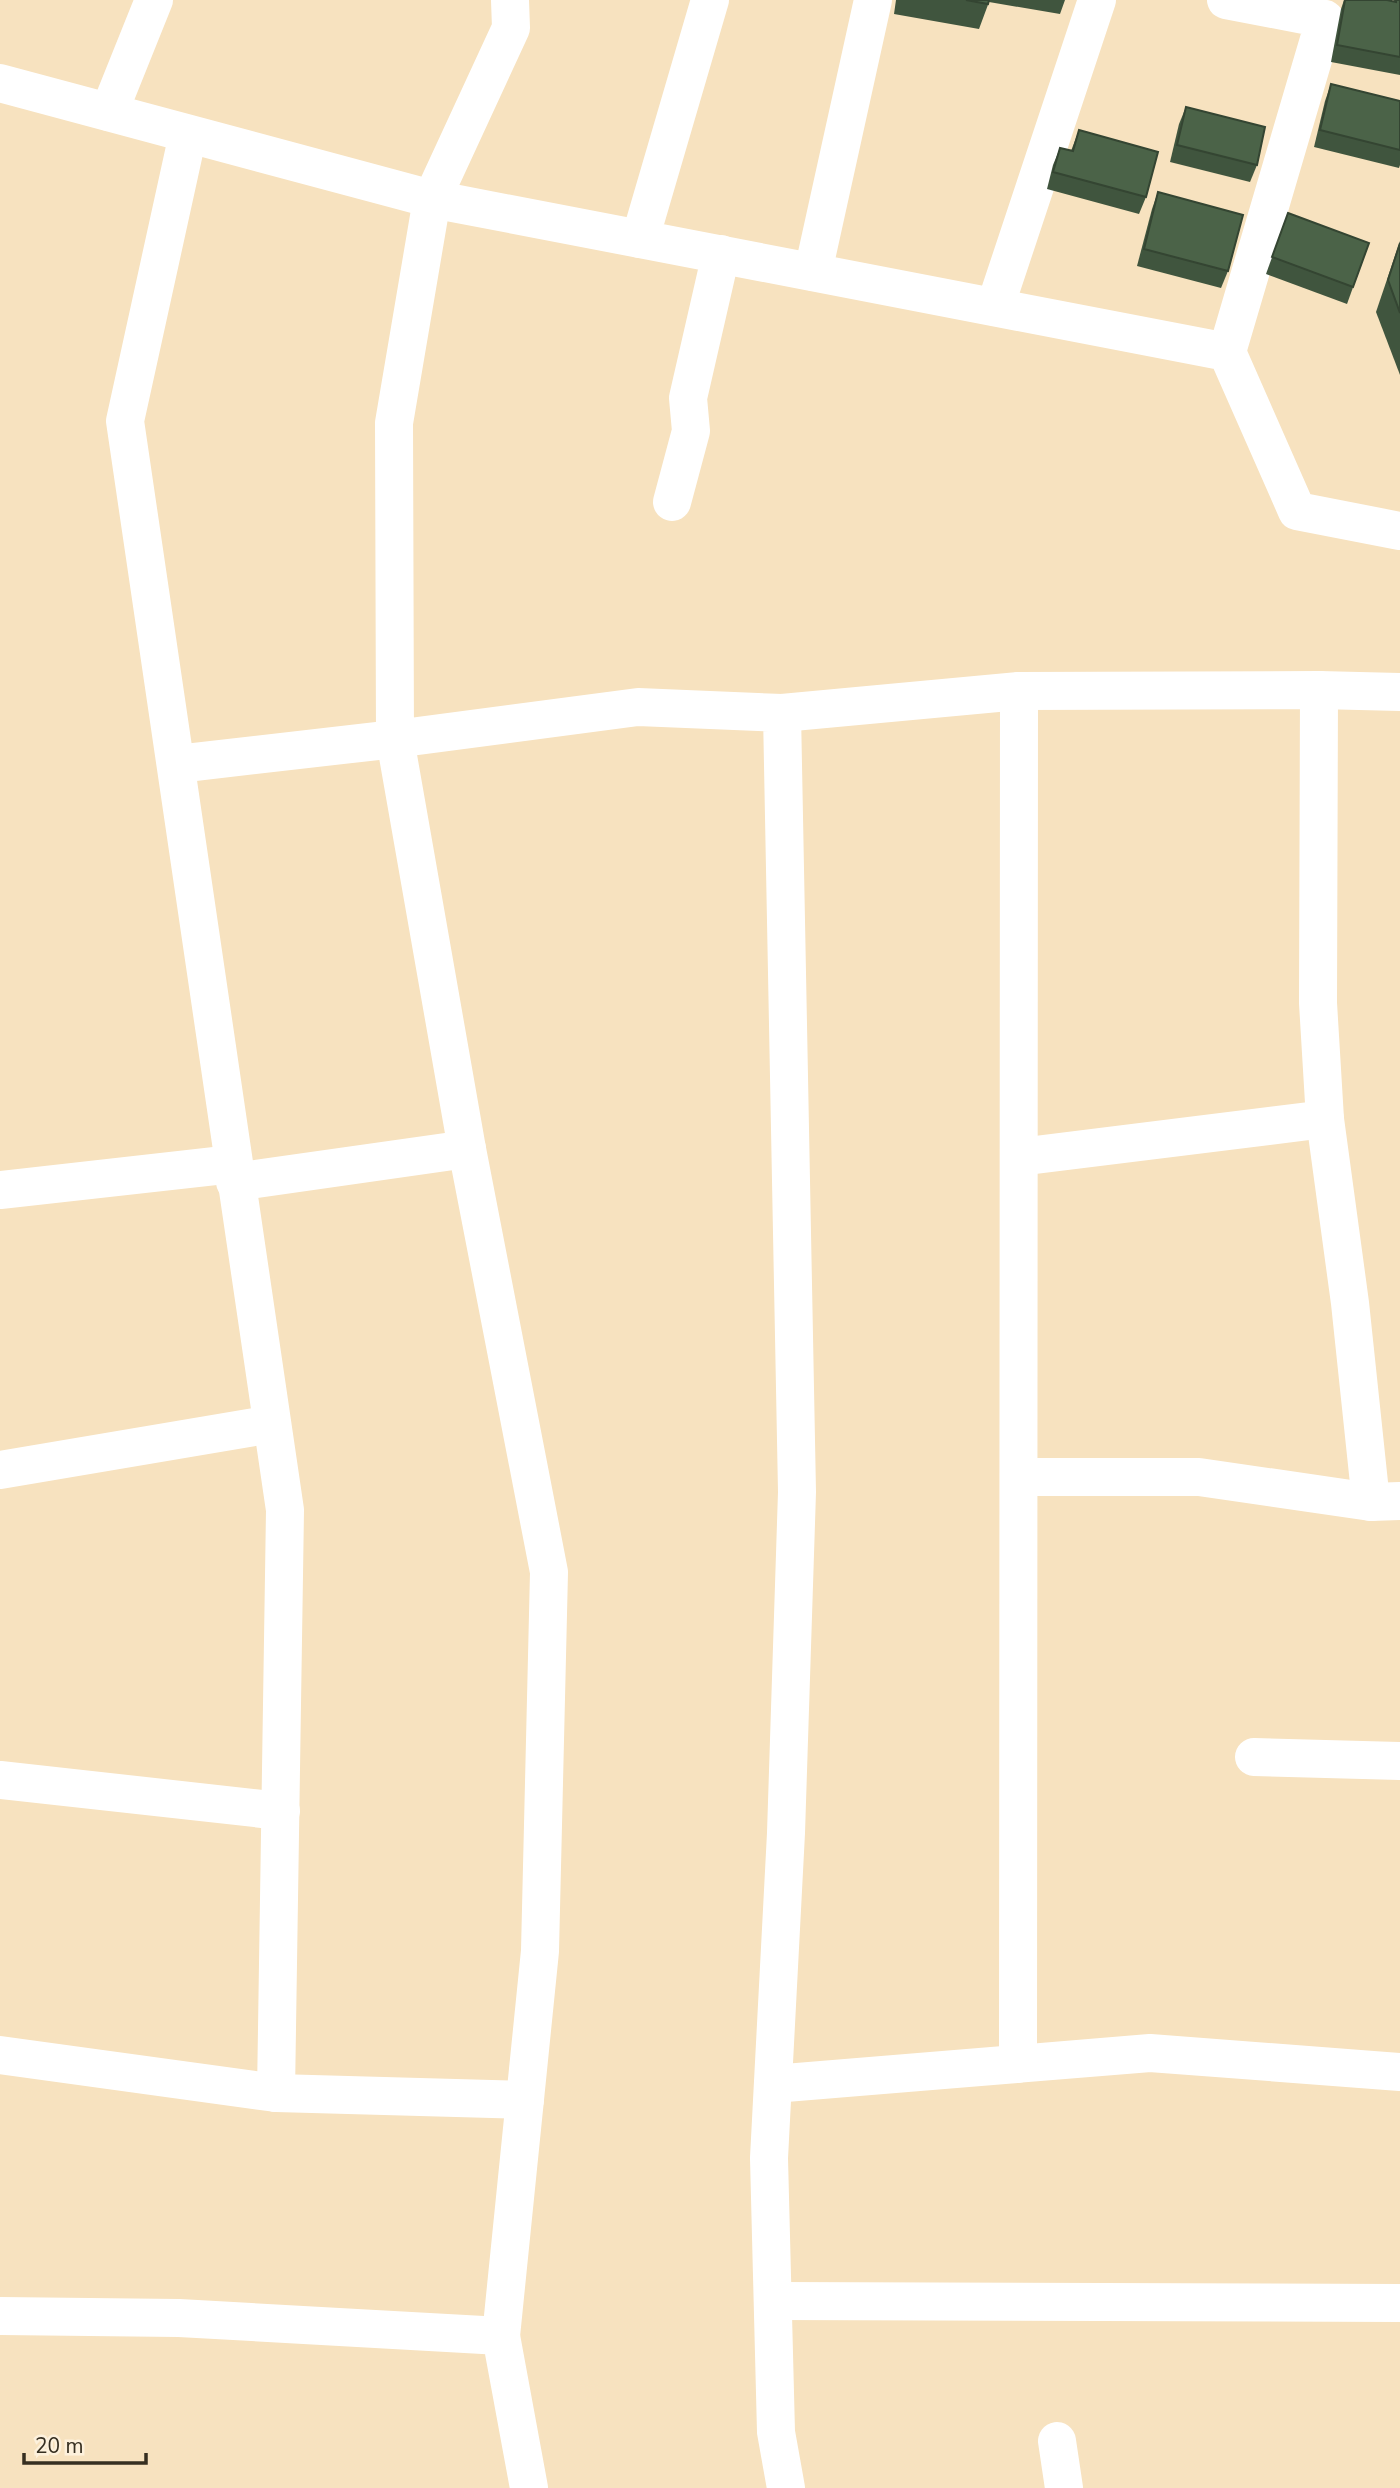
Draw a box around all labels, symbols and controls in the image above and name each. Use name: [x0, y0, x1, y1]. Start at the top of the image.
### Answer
scale bar: [24, 2422, 147, 2466]
text: 20 m: [35, 2432, 84, 2460]

